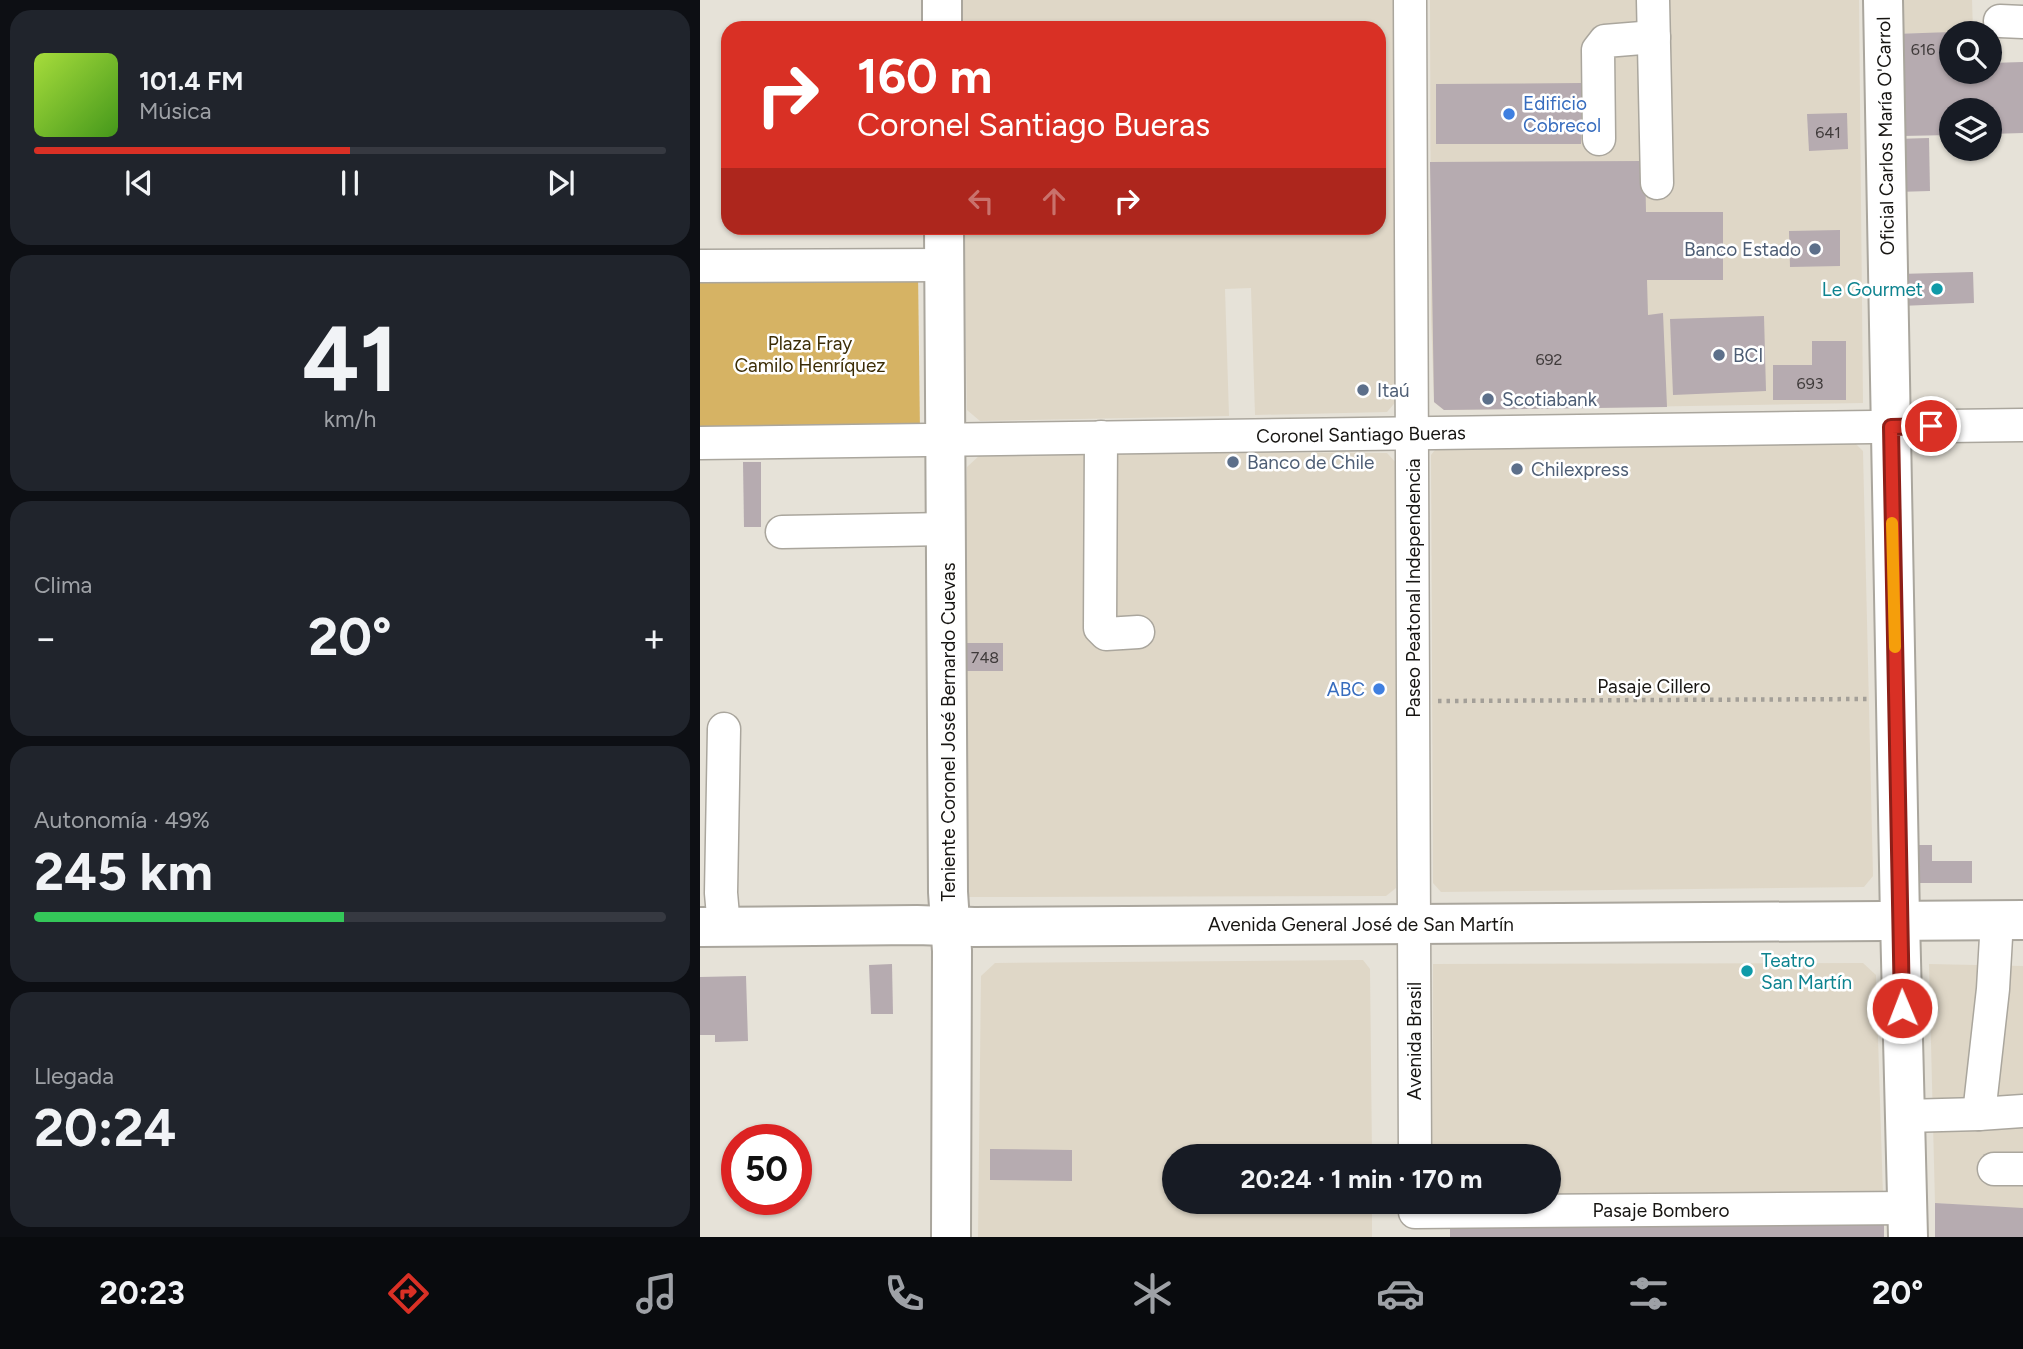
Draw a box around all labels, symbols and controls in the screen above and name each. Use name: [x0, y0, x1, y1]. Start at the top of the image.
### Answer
street label: Oficial Carlos María O'Carrol: [1872, 16, 1899, 256]
map controls: [1939, 21, 2002, 161]
button: search: [1939, 21, 2002, 84]
house number: 616: [1911, 40, 1935, 59]
text: 160 m: [857, 46, 992, 105]
icon: right: [742, 49, 833, 140]
text: 101.4 FM: [139, 65, 244, 97]
place label: Edificio Cobrecol: [1523, 92, 1601, 137]
text: Música: [139, 97, 212, 125]
button: layers: [1939, 98, 2002, 161]
text: Coronel Santiago Bueras: [857, 106, 1210, 144]
marker: Edificio Cobrecol: [1501, 106, 1517, 122]
house number: 641: [1815, 123, 1841, 142]
icon: previous: [120, 164, 158, 202]
icon: pause: [331, 164, 369, 202]
icon: next: [542, 164, 580, 202]
icon: left: [962, 182, 1000, 220]
icon: ahead: [1035, 182, 1073, 220]
icon: right: [1108, 182, 1146, 220]
place label: Banco Estado: [1684, 238, 1801, 261]
marker: Banco Estado: [1807, 241, 1823, 257]
place label: Le Gourmet: [1822, 278, 1923, 301]
marker: Le Gourmet: [1929, 281, 1945, 297]
text: 41: [302, 305, 398, 414]
park label: Plaza Fray Camilo Henríquez: [734, 332, 886, 377]
place label: BCI: [1733, 344, 1763, 367]
marker: BCI: [1711, 347, 1727, 363]
house number: 692: [1535, 350, 1563, 369]
house number: 693: [1797, 374, 1823, 393]
place label: Itaú: [1377, 379, 1410, 402]
marker: Itaú: [1355, 382, 1371, 398]
place label: Scotiabank: [1502, 388, 1598, 411]
marker: Scotiabank: [1480, 391, 1496, 407]
pin: [1901, 396, 1961, 456]
text: km/h: [324, 405, 376, 433]
icon: arrive: [1912, 407, 1950, 445]
street label: Coronel Santiago Bueras: [1256, 421, 1466, 448]
place label: Banco de Chile: [1247, 451, 1374, 474]
marker: Banco de Chile: [1225, 454, 1241, 470]
street label: Paseo Peatonal Independencia: [1402, 458, 1425, 718]
place label: Chilexpress: [1531, 458, 1629, 481]
marker: Chilexpress: [1509, 461, 1525, 477]
street label: Teniente Coronel José Bernardo Cuevas: [937, 562, 960, 902]
text: Clima: [34, 571, 92, 599]
text: 20°: [308, 606, 392, 668]
text: −: [34, 615, 58, 661]
text: +: [642, 615, 666, 661]
house number: 748: [971, 648, 999, 667]
street label: Pasaje Cillero: [1597, 675, 1711, 698]
place label: ABC: [1327, 678, 1365, 701]
marker: ABC: [1371, 681, 1387, 697]
text: Autonomía · 49%: [34, 806, 210, 834]
text: 245 km: [34, 841, 213, 903]
street label: Avenida General José de San Martín: [1208, 913, 1514, 936]
place label: Teatro San Martín: [1761, 949, 1852, 994]
marker: Teatro San Martín: [1739, 963, 1755, 979]
position arrow: [1865, 971, 1939, 1045]
street label: Avenida Brasil: [1403, 982, 1426, 1100]
text: Llegada: [34, 1062, 114, 1090]
text: 20:24: [34, 1097, 176, 1159]
speed limit sign: 50: [721, 1124, 812, 1215]
text: 20:24 · 1 min · 170 m: [1240, 1163, 1483, 1195]
street label: Pasaje Bombero: [1593, 1199, 1729, 1222]
icon: directions: [384, 1269, 433, 1318]
icon: music: [632, 1269, 681, 1318]
icon: phone: [880, 1269, 929, 1318]
icon: climate: [1128, 1269, 1177, 1318]
icon: car: [1376, 1269, 1425, 1318]
icon: filters: [1624, 1269, 1673, 1318]
text: 20:23: [100, 1274, 185, 1312]
text: 20°: [1872, 1274, 1923, 1312]

